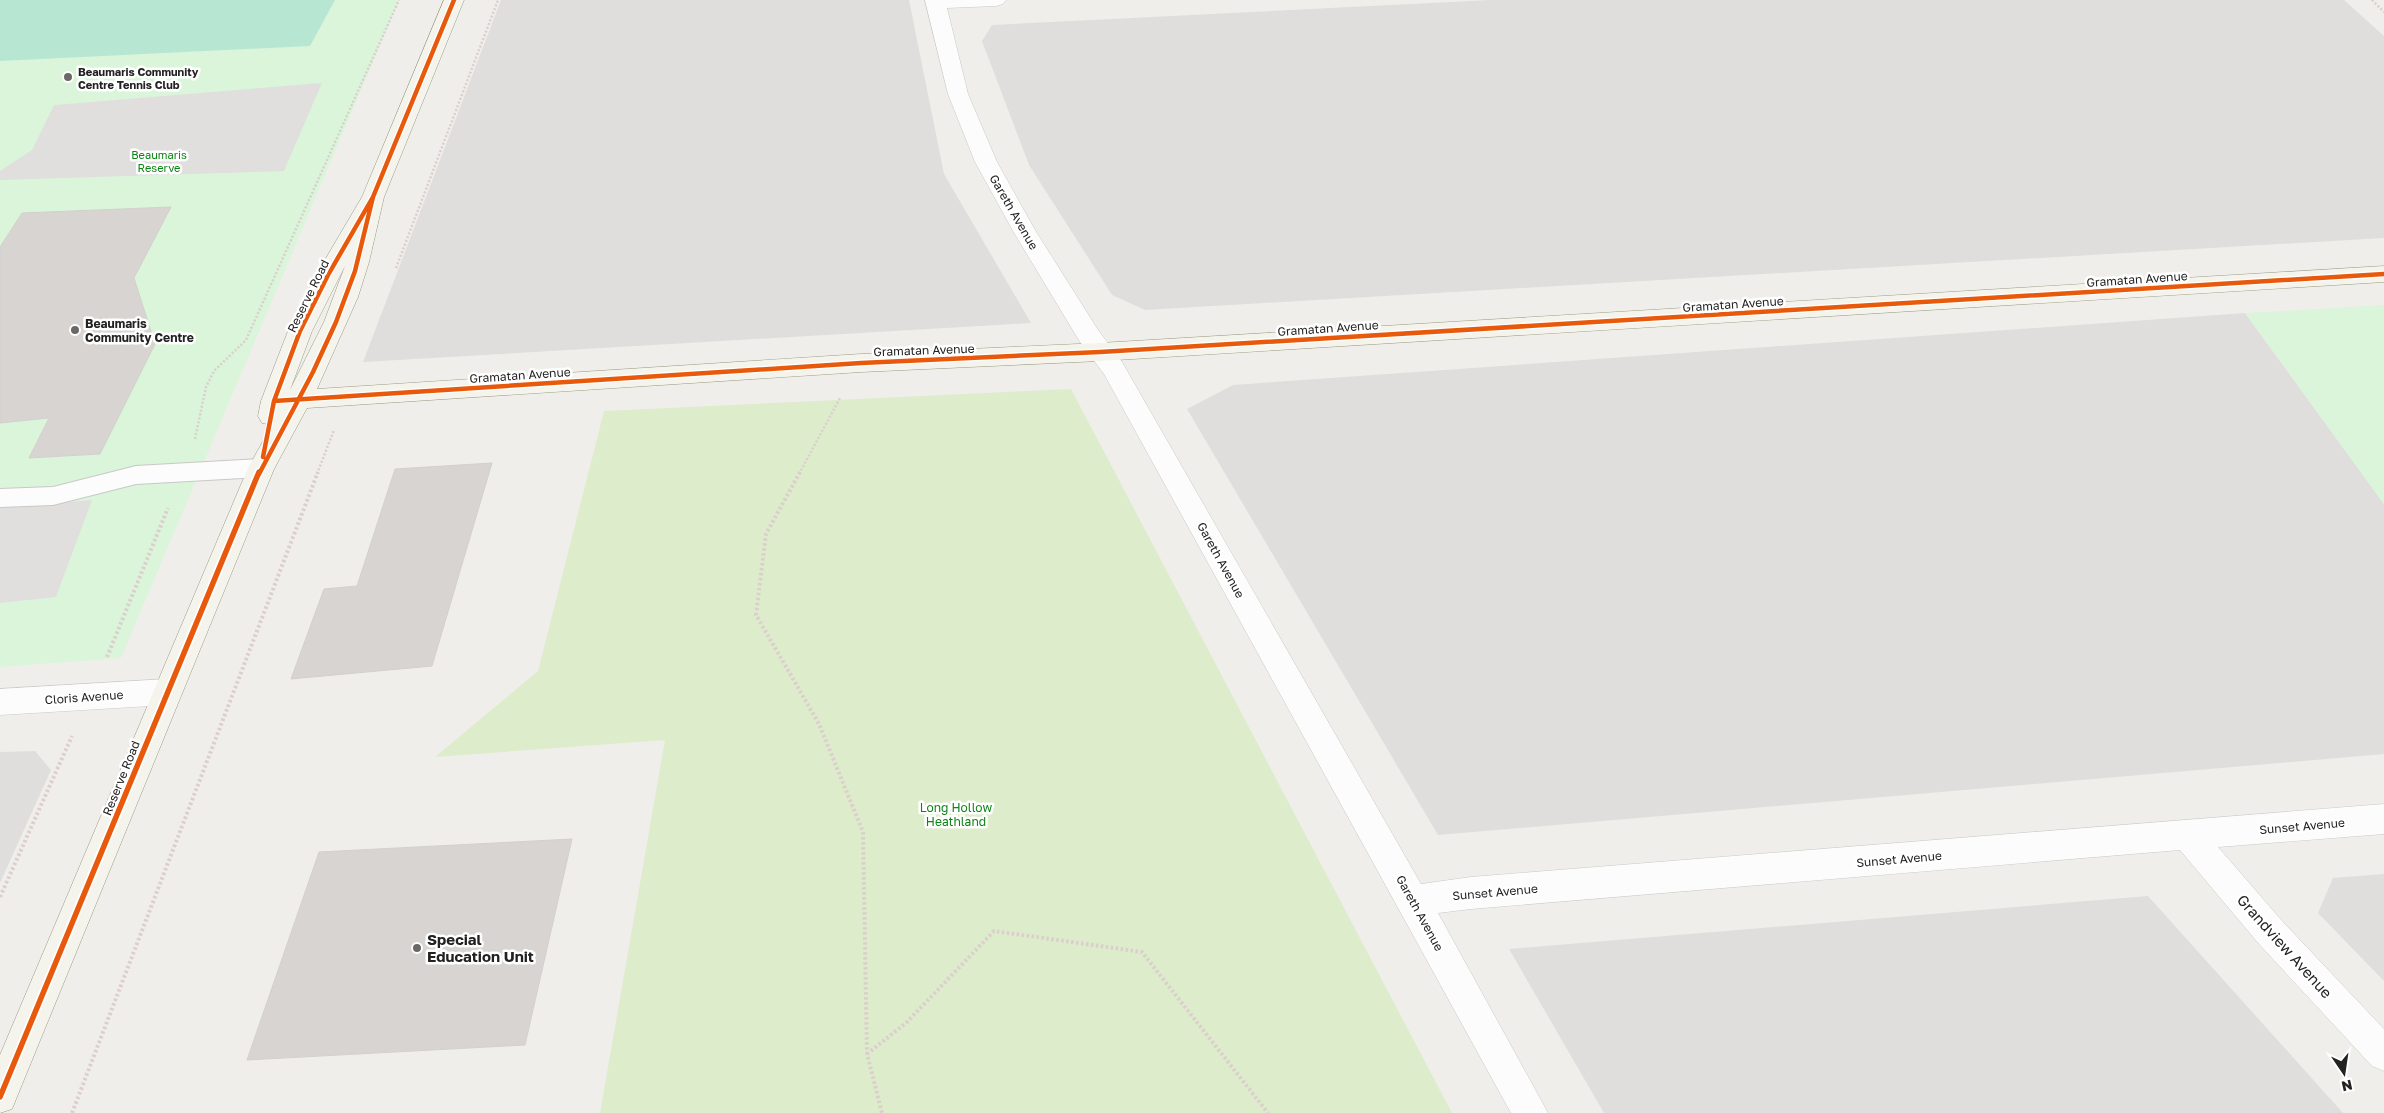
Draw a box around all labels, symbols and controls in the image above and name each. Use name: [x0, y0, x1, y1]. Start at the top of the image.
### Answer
place label: Beaumaris Community Centre Tennis Club: [78, 65, 199, 91]
marker: Beaumaris Community Centre Tennis Club: [62, 71, 74, 83]
park label: Beaumaris Reserve: [131, 148, 187, 174]
street label: Gareth Avenue: [986, 172, 1042, 252]
street label: Reserve Road: [284, 257, 332, 335]
street label: Gramatan Avenue: [2086, 268, 2188, 290]
street label: Gramatan Avenue: [1682, 293, 1784, 315]
place label: Beaumaris Community Centre: [85, 316, 194, 345]
street label: Gramatan Avenue: [1277, 317, 1379, 339]
marker: Beaumaris Community Centre: [69, 324, 81, 336]
street label: Gramatan Avenue: [873, 341, 975, 359]
street label: Gramatan Avenue: [469, 364, 571, 386]
street label: Gareth Avenue: [1194, 519, 1248, 601]
street label: Cloris Avenue: [44, 687, 124, 707]
street label: Reserve Road: [99, 738, 143, 818]
park label: Long Hollow Heathland: [920, 800, 992, 829]
street label: Sunset Avenue: [2259, 815, 2345, 837]
street label: Sunset Avenue: [1856, 848, 1942, 870]
street label: Gareth Avenue: [1393, 872, 1447, 954]
street label: Sunset Avenue: [1452, 881, 1538, 903]
street label: Grandview Avenue: [2234, 891, 2336, 1002]
place label: Special Education Unit: [427, 930, 534, 965]
marker: Special Education Unit: [411, 942, 423, 954]
north arrow: [2319, 1048, 2369, 1098]
text: N: [2340, 1077, 2354, 1096]

